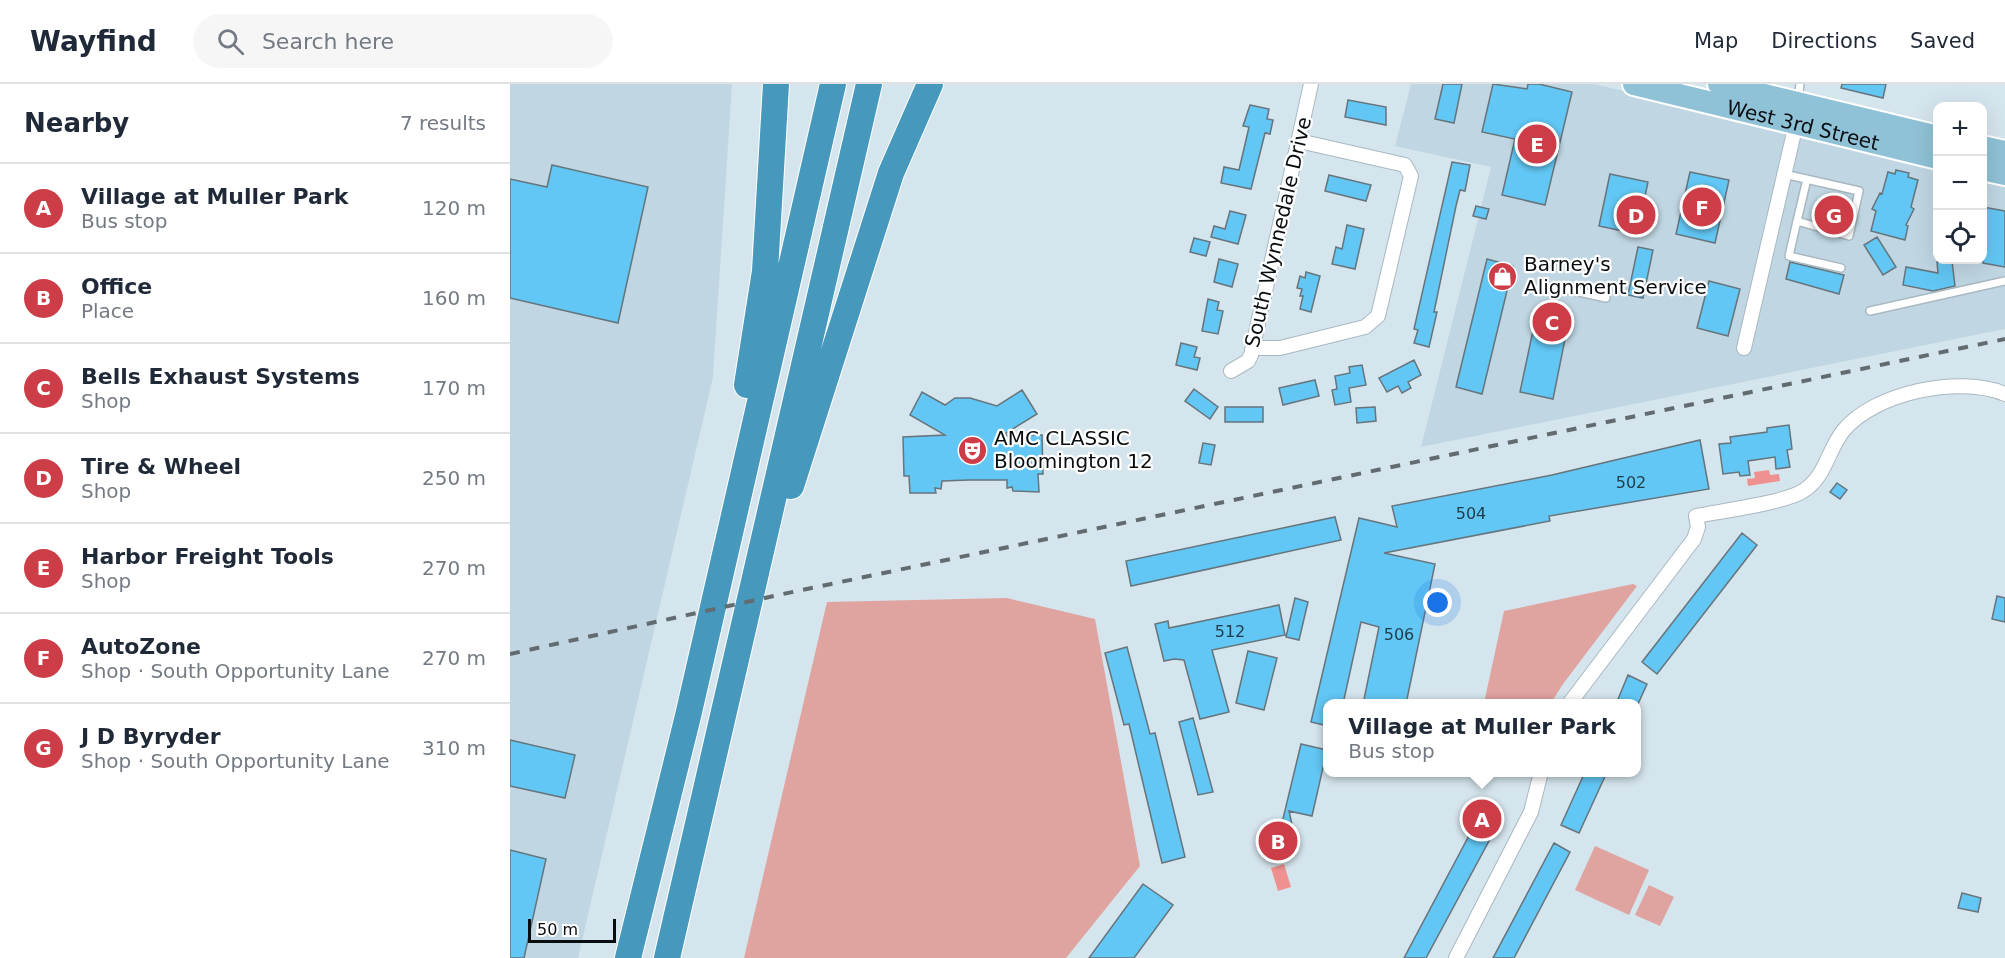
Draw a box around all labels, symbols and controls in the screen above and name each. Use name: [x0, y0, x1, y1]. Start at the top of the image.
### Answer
search box: [193, 14, 613, 68]
text: Wayfind: [30, 25, 157, 58]
icon: search: [214, 25, 247, 58]
text: Search here: [262, 29, 394, 54]
text: Map: [1694, 29, 1738, 53]
text: Directions: [1771, 29, 1877, 53]
text: Saved: [1910, 29, 1975, 53]
street label: West 3rd Street: [1724, 95, 1882, 155]
map controls: [1933, 102, 1987, 264]
button: +: [1933, 102, 1987, 156]
text: Nearby: [24, 108, 129, 138]
text: 7 results: [400, 111, 486, 135]
street label: South Wynnedale Drive: [1240, 114, 1316, 350]
pin: E: [1518, 122, 1556, 166]
button: −: [1933, 156, 1987, 210]
text: Village at Muller Park: [81, 184, 348, 209]
pin: F: [1682, 184, 1722, 230]
pin: D: [1616, 192, 1656, 238]
pin: G: [1814, 192, 1854, 238]
text: A: [36, 196, 51, 220]
text: 120 m: [422, 196, 486, 220]
text: Bus stop: [81, 209, 167, 233]
button: locate: [1933, 210, 1987, 264]
place label: Barney's Alignment Service: [1524, 252, 1707, 299]
shop icon: Barney's Alignment Service: [1487, 260, 1519, 292]
text: Office: [81, 274, 152, 299]
text: B: [36, 286, 51, 310]
text: 160 m: [422, 286, 486, 310]
text: Place: [81, 299, 134, 323]
pin: C: [1532, 300, 1572, 344]
text: Bells Exhaust Systems: [81, 364, 360, 389]
text: C: [36, 376, 51, 400]
text: 170 m: [422, 376, 486, 400]
text: Shop: [81, 389, 131, 413]
place label: AMC CLASSIC Bloomington 12: [994, 426, 1153, 473]
theatre icon: AMC CLASSIC Bloomington 12: [957, 434, 989, 466]
text: Tire & Wheel: [81, 454, 241, 479]
text: D: [35, 466, 52, 490]
text: 250 m: [422, 466, 486, 490]
house number: 502: [1616, 473, 1646, 492]
text: Shop: [81, 479, 131, 503]
house number: 504: [1456, 504, 1486, 523]
text: Harbor Freight Tools: [81, 544, 334, 569]
text: E: [37, 556, 50, 580]
text: 270 m: [422, 556, 486, 580]
text: Shop: [81, 569, 131, 593]
your location: [1423, 588, 1452, 617]
house number: 512: [1215, 622, 1245, 641]
house number: 506: [1384, 625, 1414, 644]
text: AutoZone: [81, 634, 201, 659]
text: F: [37, 646, 50, 670]
text: 270 m: [422, 646, 486, 670]
text: Shop · South Opportunity Lane: [81, 659, 390, 683]
popup: [1323, 699, 1641, 777]
text: Village at Muller Park: [1348, 714, 1616, 739]
text: J D Byryder: [81, 724, 221, 749]
text: G: [35, 736, 52, 760]
text: 310 m: [422, 736, 486, 760]
text: Bus stop: [1348, 739, 1435, 763]
text: Shop · South Opportunity Lane: [81, 749, 390, 773]
pin: A: [1462, 796, 1502, 842]
pin: B: [1258, 818, 1298, 864]
scale bar: [528, 916, 616, 944]
text: 50 m: [537, 920, 578, 939]

